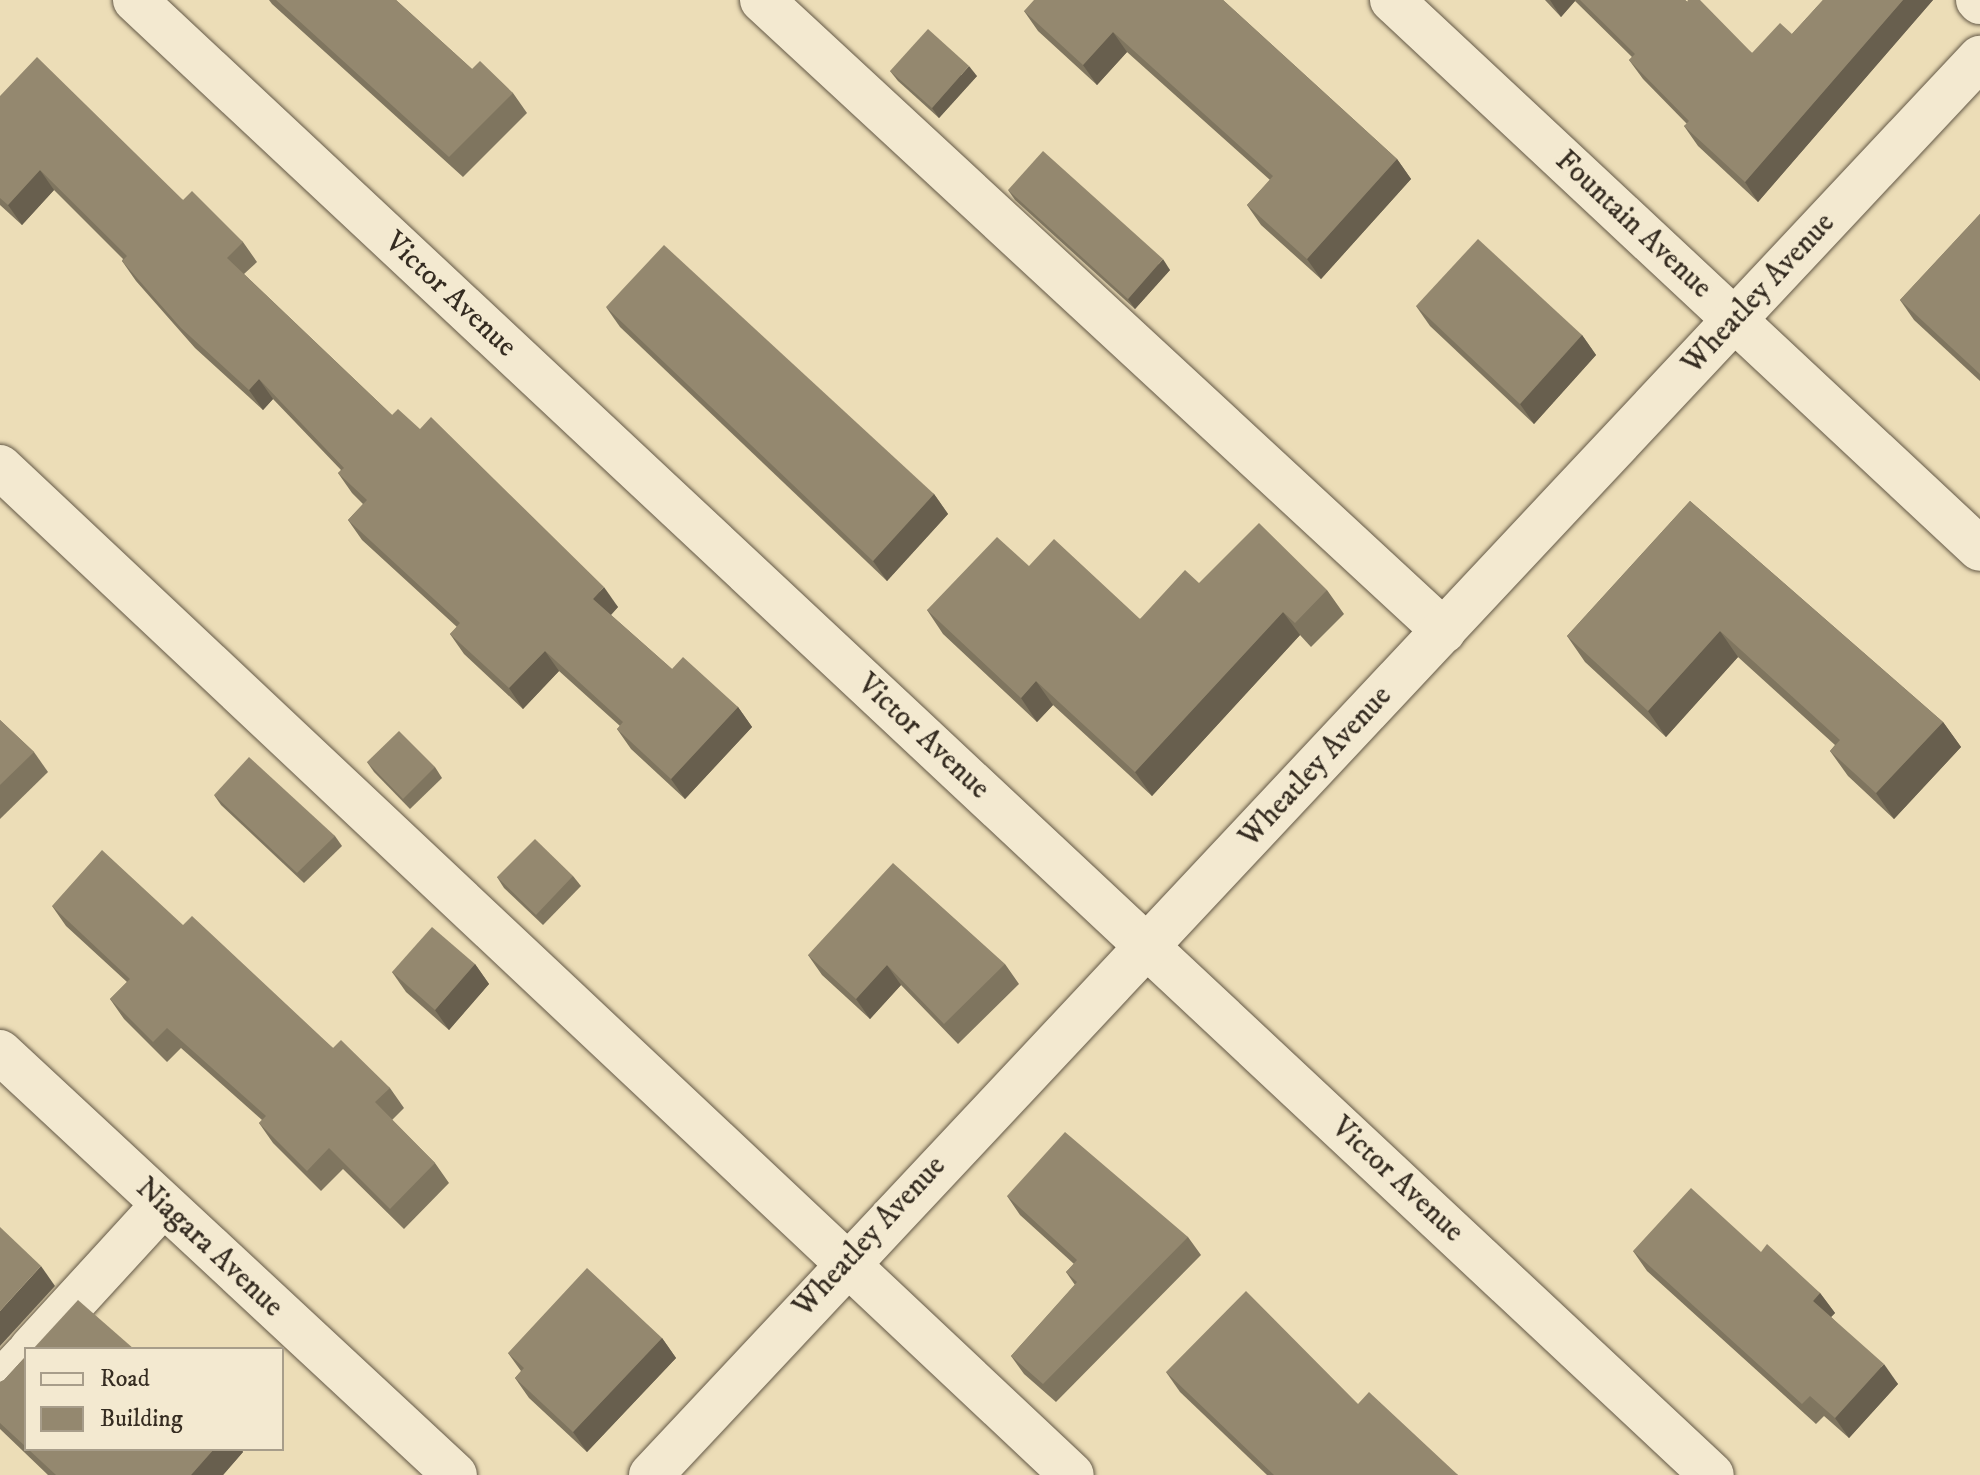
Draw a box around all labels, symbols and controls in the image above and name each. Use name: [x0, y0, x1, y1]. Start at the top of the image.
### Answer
street label: Fountain Avenue: [1547, 143, 1719, 307]
street label: Wheatley Avenue: [1675, 206, 1843, 382]
street label: Victor Avenue: [376, 225, 524, 365]
street label: Victor Avenue: [849, 667, 997, 807]
street label: Wheatley Avenue: [1232, 679, 1400, 855]
street label: Victor Avenue: [1323, 1110, 1471, 1250]
street label: Wheatley Avenue: [786, 1149, 954, 1325]
street label: Niagara Avenue: [128, 1171, 290, 1325]
legend: [24, 1347, 284, 1451]
text: Road: [100, 1364, 150, 1394]
text: Building: [100, 1404, 183, 1434]

